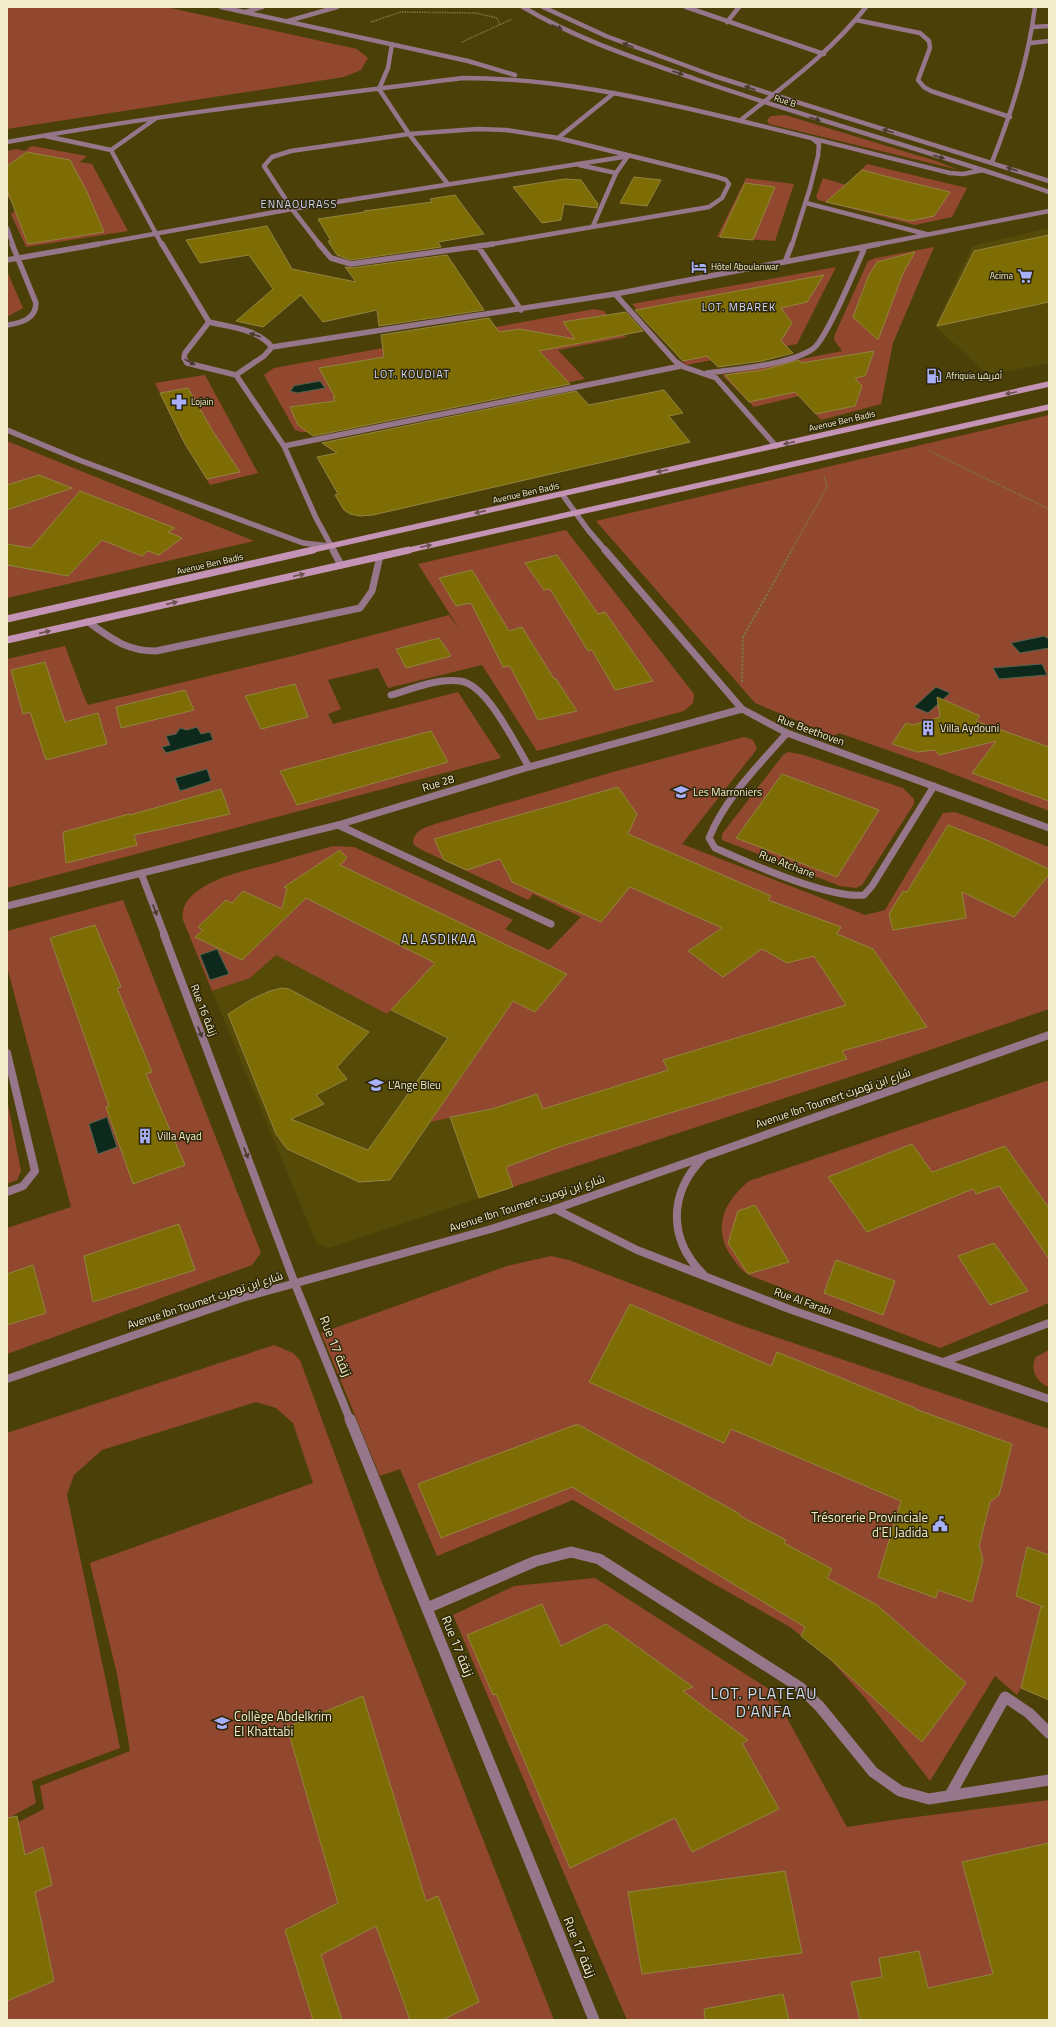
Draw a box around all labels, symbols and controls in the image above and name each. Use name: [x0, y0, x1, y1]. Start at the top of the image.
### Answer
one-way arrow: [551, 23, 563, 30]
one-way arrow: [621, 41, 633, 47]
one-way arrow: [673, 70, 685, 76]
one-way arrow: [744, 85, 756, 91]
street label: Rue B: [773, 91, 798, 110]
one-way arrow: [809, 116, 821, 122]
one-way arrow: [882, 128, 894, 134]
one-way arrow: [933, 154, 945, 160]
one-way arrow: [1006, 166, 1018, 172]
district label: ENNAOURASS: [261, 196, 337, 212]
hotel icon: Hôtel Aboulanwar: [690, 258, 708, 276]
place label: Hôtel Aboulanwar: [711, 260, 779, 273]
supermarket icon: Acima: [1016, 267, 1034, 285]
place label: Acima: [990, 269, 1013, 282]
district label: LOT. MBAREK: [702, 299, 776, 315]
one-way arrow: [249, 332, 261, 338]
one-way arrow: [184, 359, 196, 365]
district label: LOT. KOUDIAT: [374, 366, 450, 382]
fuel station icon: Afriquia أفريقيا: [925, 367, 943, 385]
place label: Afriquia أفريقيا: [946, 369, 1003, 382]
one-way arrow: [1005, 390, 1017, 396]
pharmacy icon: Lojain: [170, 393, 188, 411]
place label: Lojain: [191, 395, 213, 408]
street label: Avenue Ben Badis: [807, 407, 876, 434]
one-way arrow: [782, 440, 795, 446]
one-way arrow: [656, 469, 668, 475]
street label: Avenue Ben Badis: [491, 479, 560, 506]
one-way arrow: [474, 510, 486, 516]
one-way arrow: [419, 543, 432, 549]
street label: Avenue Ben Badis: [175, 550, 244, 577]
one-way arrow: [293, 571, 305, 577]
one-way arrow: [166, 600, 178, 606]
one-way arrow: [39, 628, 51, 634]
street label: Rue Beethoven: [775, 710, 847, 750]
building icon: Villa Aydouni: [919, 719, 937, 737]
place label: Villa Aydouni: [940, 720, 999, 736]
street label: Rue 28: [420, 771, 456, 795]
school or university icon: Les Marroniers: [672, 783, 690, 801]
place label: Les Marroniers: [693, 784, 762, 800]
street label: Rue Atchane: [757, 846, 818, 882]
one-way arrow: [152, 904, 158, 916]
district label: AL ASDIKAA: [401, 929, 477, 949]
street label: Rue 16 زنقة: [187, 982, 221, 1038]
one-way arrow: [198, 1026, 204, 1038]
street label: Avenue Ibn Toumert شارع ابن تومرت: [753, 1064, 913, 1132]
school or university icon: L'Ange Bleu: [367, 1076, 385, 1094]
place label: L'Ange Bleu: [388, 1077, 441, 1093]
building icon: Villa Ayad: [136, 1127, 154, 1145]
place label: Villa Ayad: [157, 1128, 202, 1144]
one-way arrow: [243, 1148, 249, 1160]
street label: Avenue Ibn Toumert شارع ابن تومرت: [447, 1170, 607, 1236]
street label: Avenue Ibn Toumert شارع ابن تومرت: [125, 1267, 285, 1333]
street label: Rue Al Farabi: [772, 1283, 834, 1319]
street label: Rue 17 زنقة: [315, 1312, 357, 1380]
place label: Trésorerie Provinciale d'El Jadida: [811, 1507, 928, 1542]
public building icon: Trésorerie Provinciale d'El Jadida: [931, 1515, 949, 1533]
street label: Rue 17 زنقة: [437, 1612, 479, 1680]
district label: LOT. PLATEAU D'ANFA: [711, 1681, 817, 1723]
place label: Collège Abdelkrim El Khattabi: [234, 1706, 332, 1741]
school or university icon: Collège Abdelkrim El Khattabi: [213, 1714, 231, 1732]
street label: Rue 17 زنقة: [559, 1913, 601, 1981]

